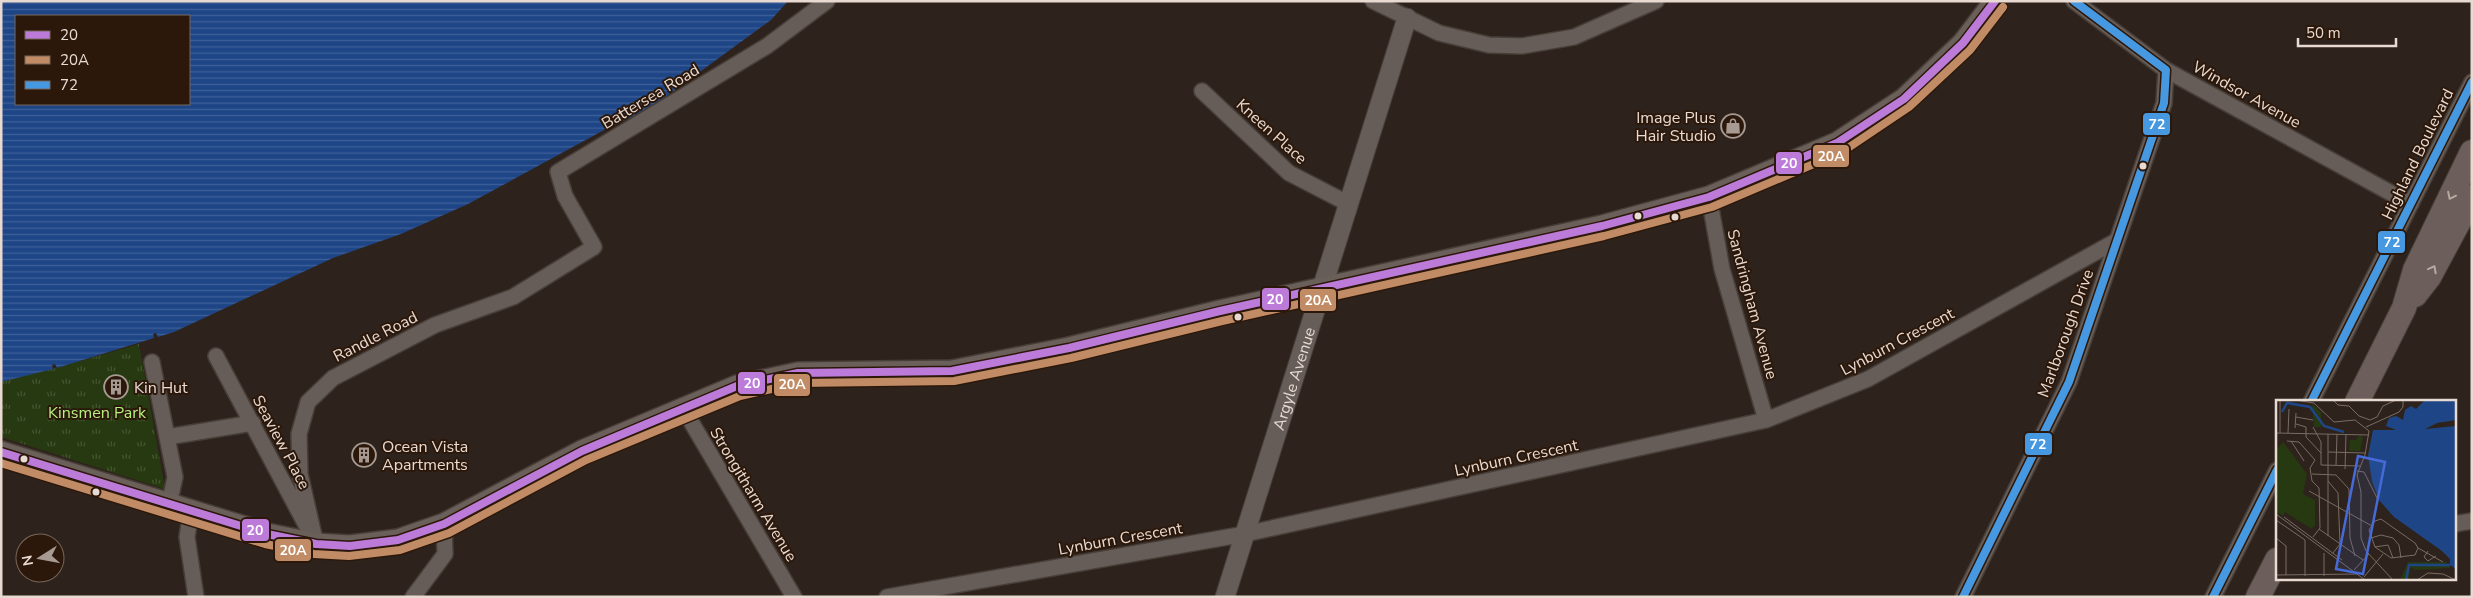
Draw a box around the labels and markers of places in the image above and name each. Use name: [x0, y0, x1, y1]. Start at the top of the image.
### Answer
place label: Image Plus Hair Studio: [1635, 107, 1716, 147]
shop icon: Image Plus Hair Studio: [1720, 113, 1746, 139]
unlabelled marker: [2138, 161, 2148, 171]
unlabelled marker: [1633, 211, 1643, 221]
unlabelled marker: [1670, 212, 1680, 222]
unlabelled marker: [1233, 312, 1243, 322]
building icon: Kin Hut: [103, 374, 129, 400]
place label: Kin Hut: [134, 377, 188, 399]
place label: Ocean Vista Apartments: [382, 436, 468, 476]
building icon: Ocean Vista Apartments: [351, 442, 377, 468]
unlabelled marker: [19, 454, 29, 464]
unlabelled marker: [91, 487, 101, 497]

